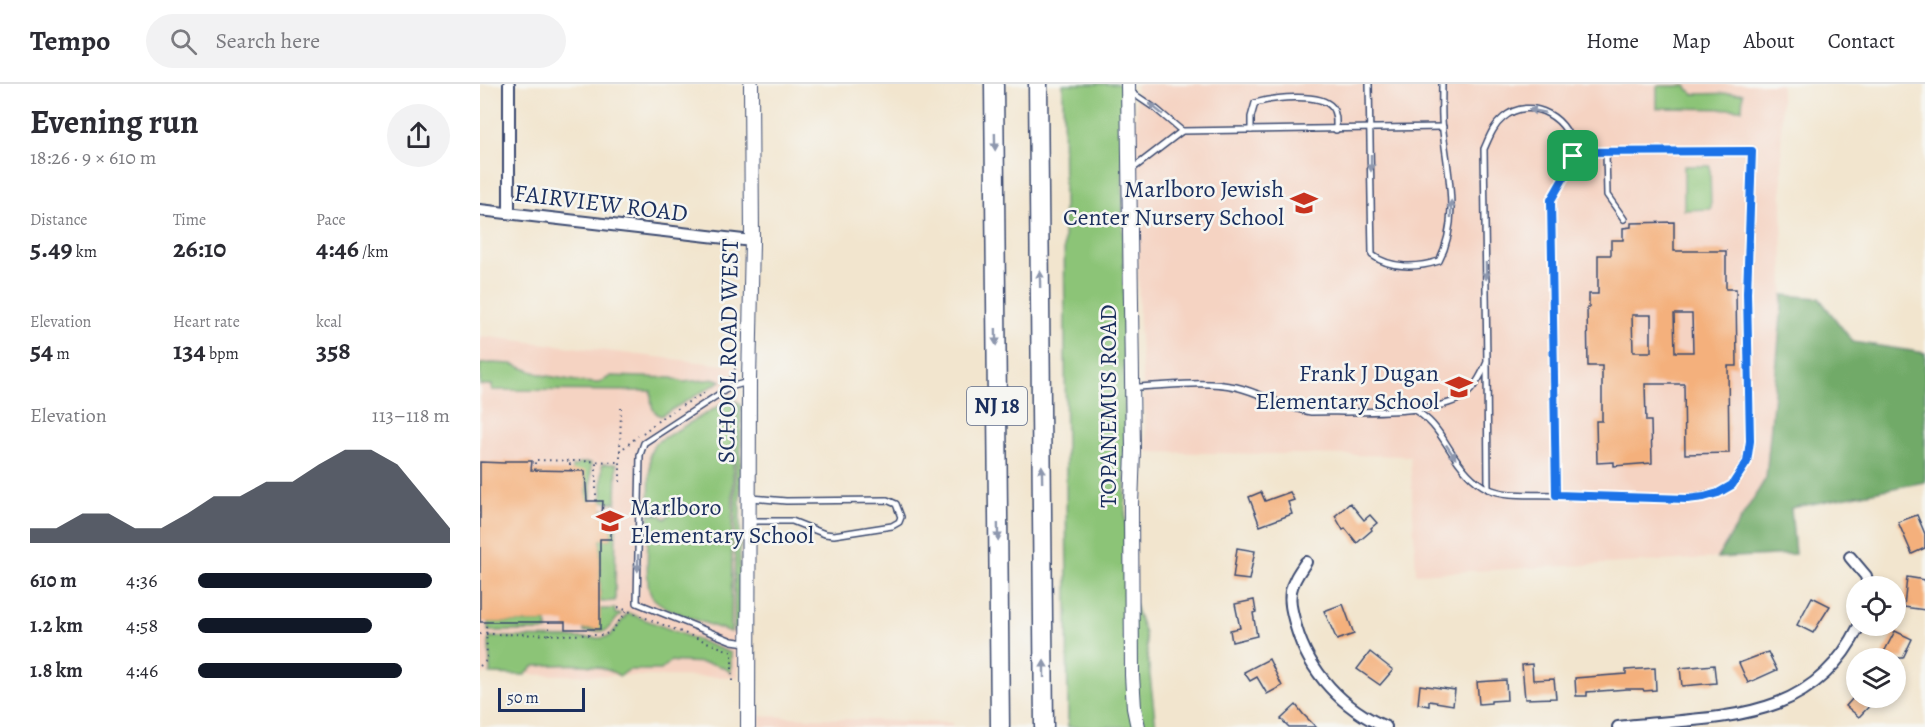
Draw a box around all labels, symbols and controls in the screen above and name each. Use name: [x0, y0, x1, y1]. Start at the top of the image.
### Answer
search box: [146, 14, 566, 68]
text: Tempo: [30, 22, 110, 60]
icon: search: [167, 25, 200, 58]
text: Search here: [215, 26, 320, 56]
text: Home: [1586, 27, 1639, 55]
text: Map: [1672, 27, 1710, 55]
text: About: [1743, 27, 1795, 55]
text: Contact: [1828, 27, 1895, 55]
text: Evening run: [30, 99, 199, 144]
one-way arrow: [1148, 103, 1164, 116]
button: share: [387, 104, 450, 167]
one-way arrow: [1527, 106, 1546, 115]
pin: [1547, 130, 1598, 181]
one-way arrow: [990, 133, 1000, 152]
icon: arrive: [1556, 139, 1589, 172]
text: 18:26 · 9 × 610 m: [30, 144, 156, 171]
one-way arrow: [1366, 154, 1376, 173]
place label: Marlboro Jewish Center Nursery School: [1063, 173, 1284, 233]
street label: FAIRVIEW ROAD: [512, 176, 690, 230]
school or university icon: Marlboro Jewish Center Nursery School: [1289, 188, 1319, 218]
one-way arrow: [1446, 199, 1455, 218]
text: Distance: [30, 209, 87, 231]
text: Time: [173, 209, 206, 231]
text: Pace: [316, 209, 346, 231]
text: 5.49: [30, 231, 73, 266]
text: 26:10: [173, 231, 226, 266]
text: 4:46: [316, 231, 359, 266]
street label: SCHOOL ROAD WEST: [710, 238, 746, 464]
text: km: [73, 241, 97, 263]
text: /km: [359, 241, 388, 263]
one-way arrow: [1481, 261, 1491, 280]
one-way arrow: [1035, 269, 1045, 288]
street label: TOPANEMUS ROAD: [1092, 304, 1124, 508]
text: Elevation: [30, 311, 91, 333]
text: Heart rate: [173, 311, 240, 333]
text: kcal: [316, 311, 342, 333]
one-way arrow: [992, 328, 1001, 347]
text: 54: [30, 333, 53, 368]
text: 134: [173, 333, 206, 368]
text: 358: [316, 333, 351, 368]
text: m: [53, 343, 70, 365]
text: bpm: [206, 343, 239, 365]
place label: Frank J Dugan Elementary School: [1255, 357, 1439, 417]
school or university icon: Frank J Dugan Elementary School: [1444, 372, 1474, 402]
road number: NJ 18: [967, 387, 1027, 425]
text: Elevation: [30, 402, 107, 429]
text: 113–118 m: [372, 402, 450, 429]
one-way arrow: [1446, 443, 1457, 460]
one-way arrow: [1037, 464, 1047, 483]
place label: Marlboro Elementary School: [630, 491, 814, 551]
school or university icon: Marlboro Elementary School: [595, 506, 625, 536]
one-way arrow: [993, 523, 1003, 542]
one-way arrow: [633, 554, 642, 573]
text: 610 m: [30, 567, 77, 594]
text: 4:36: [126, 567, 157, 594]
map controls: [1846, 576, 1906, 708]
button: locate: [1846, 576, 1906, 636]
text: 1.2 km: [30, 612, 83, 639]
text: 4:58: [126, 612, 158, 639]
button: layers: [1846, 648, 1906, 708]
text: 1.8 km: [30, 657, 83, 684]
text: 4:46: [126, 657, 158, 684]
one-way arrow: [1039, 659, 1048, 678]
scale bar: [498, 685, 585, 712]
text: 50 m: [507, 687, 539, 709]

